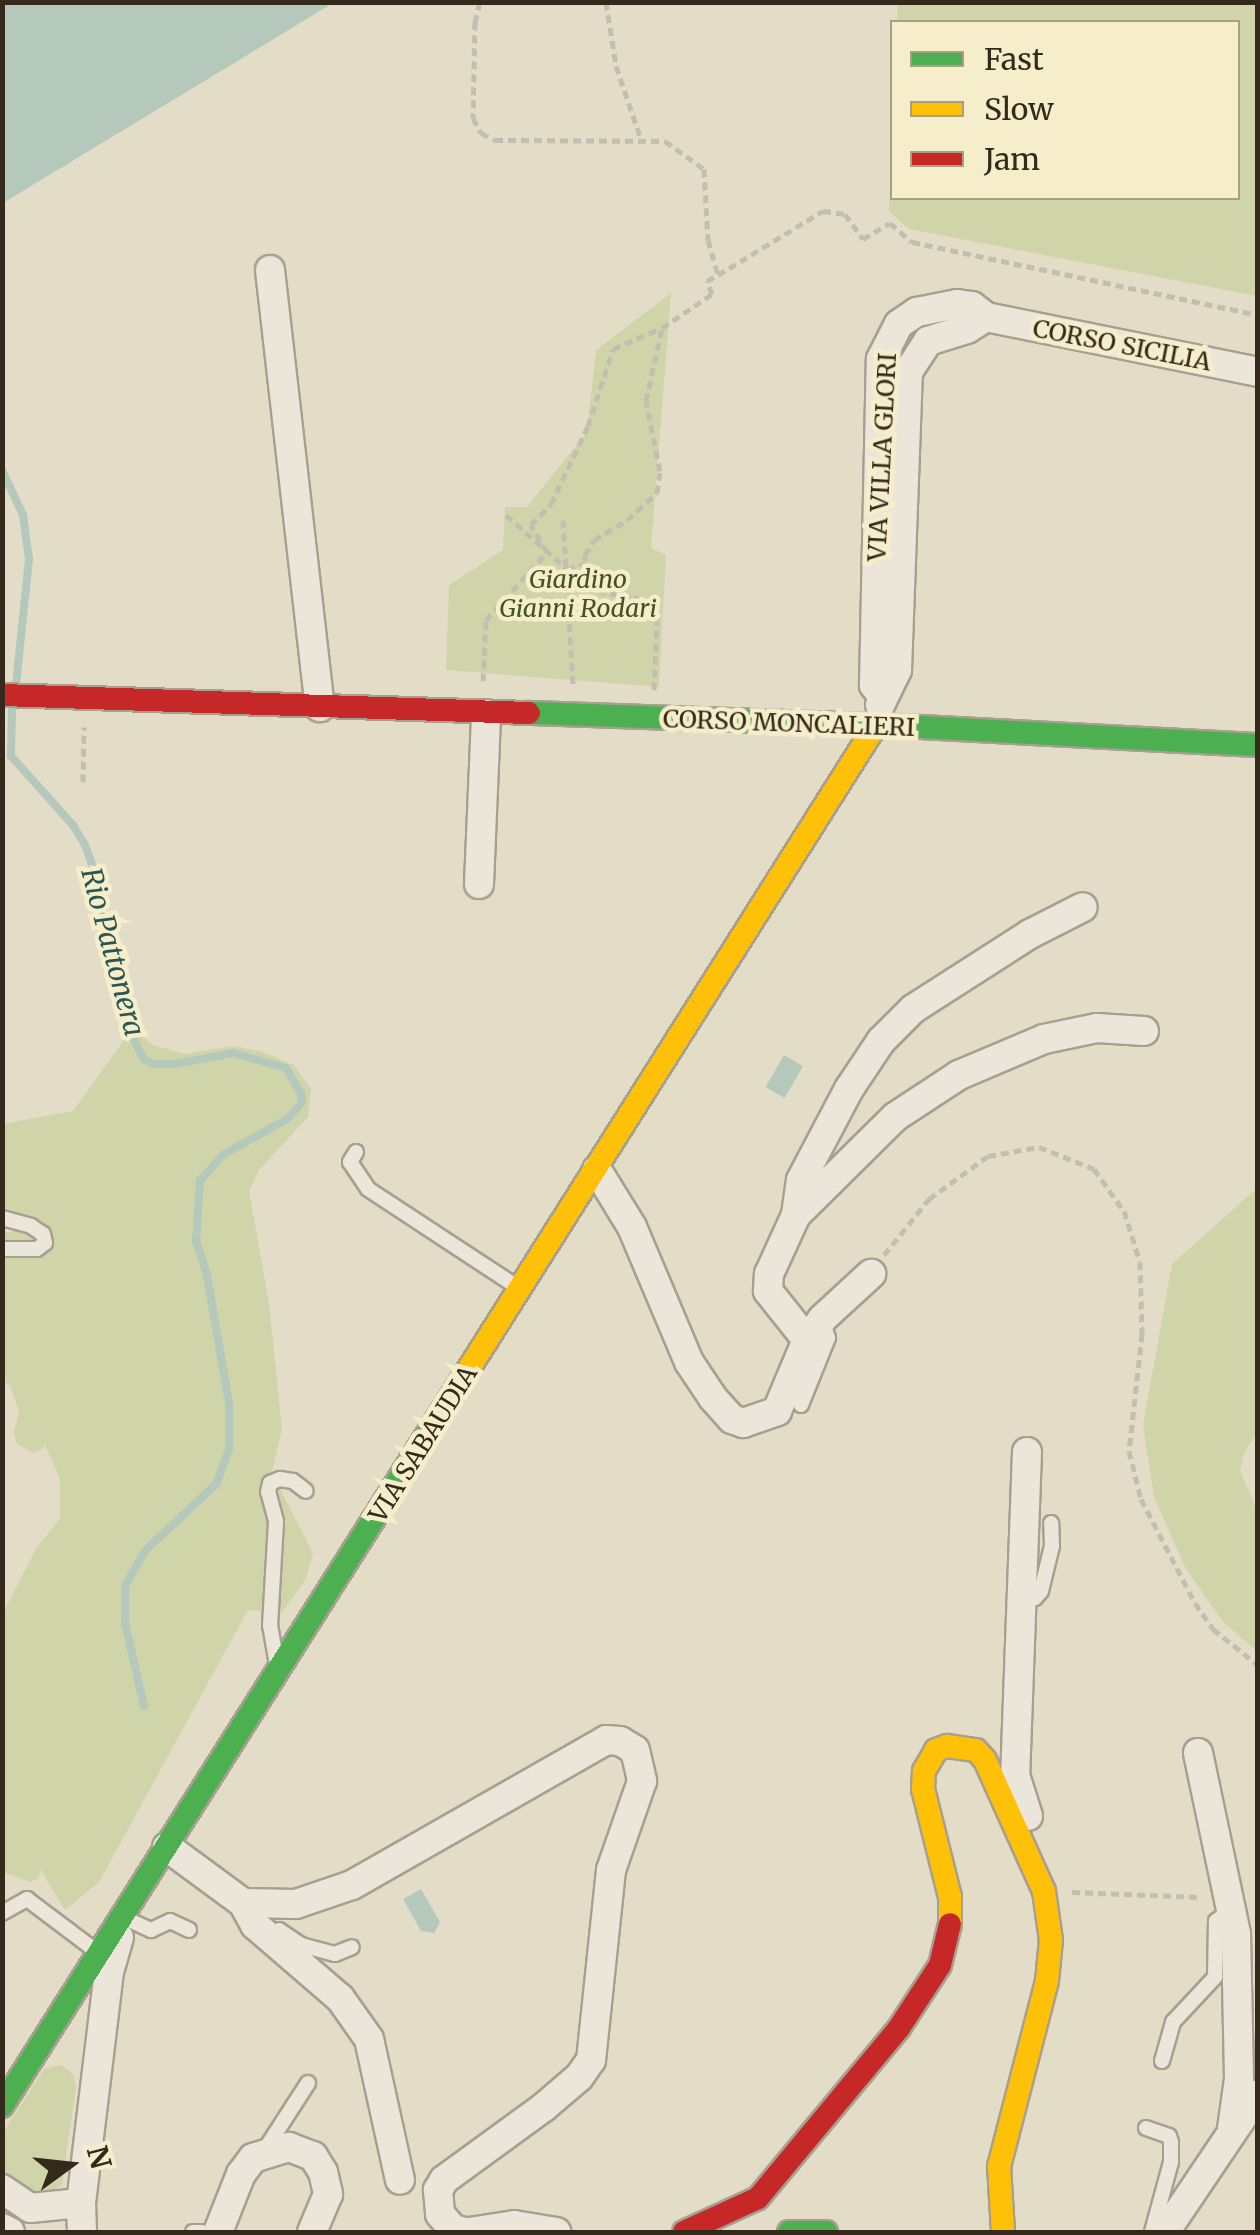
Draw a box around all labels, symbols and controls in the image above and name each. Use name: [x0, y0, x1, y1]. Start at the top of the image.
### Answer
legend: [890, 20, 1240, 200]
text: Fast: [984, 40, 1044, 78]
text: Slow: [984, 90, 1054, 128]
text: Jam: [984, 140, 1040, 178]
street label: CORSO SICILIA: [1030, 313, 1214, 377]
street label: VIA VILLA GLORI: [862, 352, 902, 562]
park label: Giardino Gianni Rodari: [499, 565, 657, 624]
street label: CORSO MONCALIERI: [662, 704, 916, 742]
water label: Rio Pattonera: [74, 864, 152, 1040]
street label: VIA SABAUDIA: [363, 1360, 483, 1528]
north arrow: [20, 2115, 120, 2215]
text: N: [79, 2142, 119, 2173]

